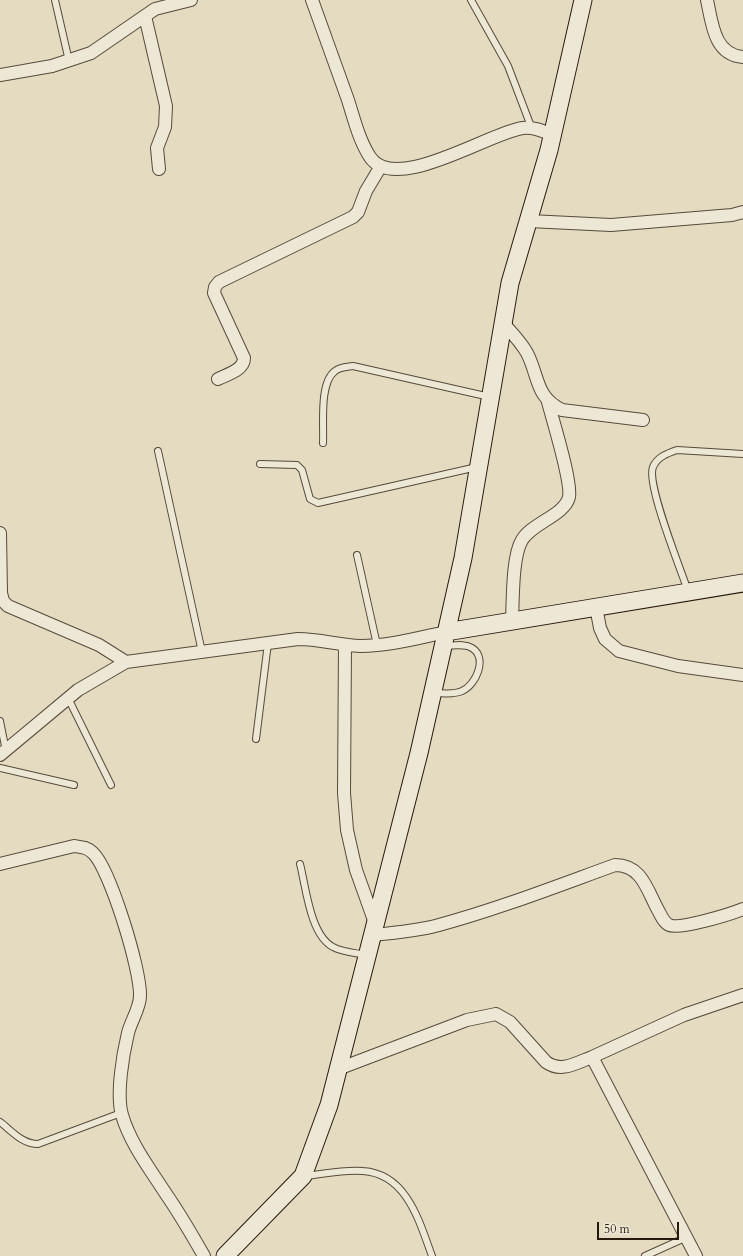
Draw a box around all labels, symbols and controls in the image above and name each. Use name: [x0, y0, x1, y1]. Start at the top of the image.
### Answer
scale bar: [599, 1214, 681, 1240]
text: 50 m: [604, 1221, 630, 1237]

